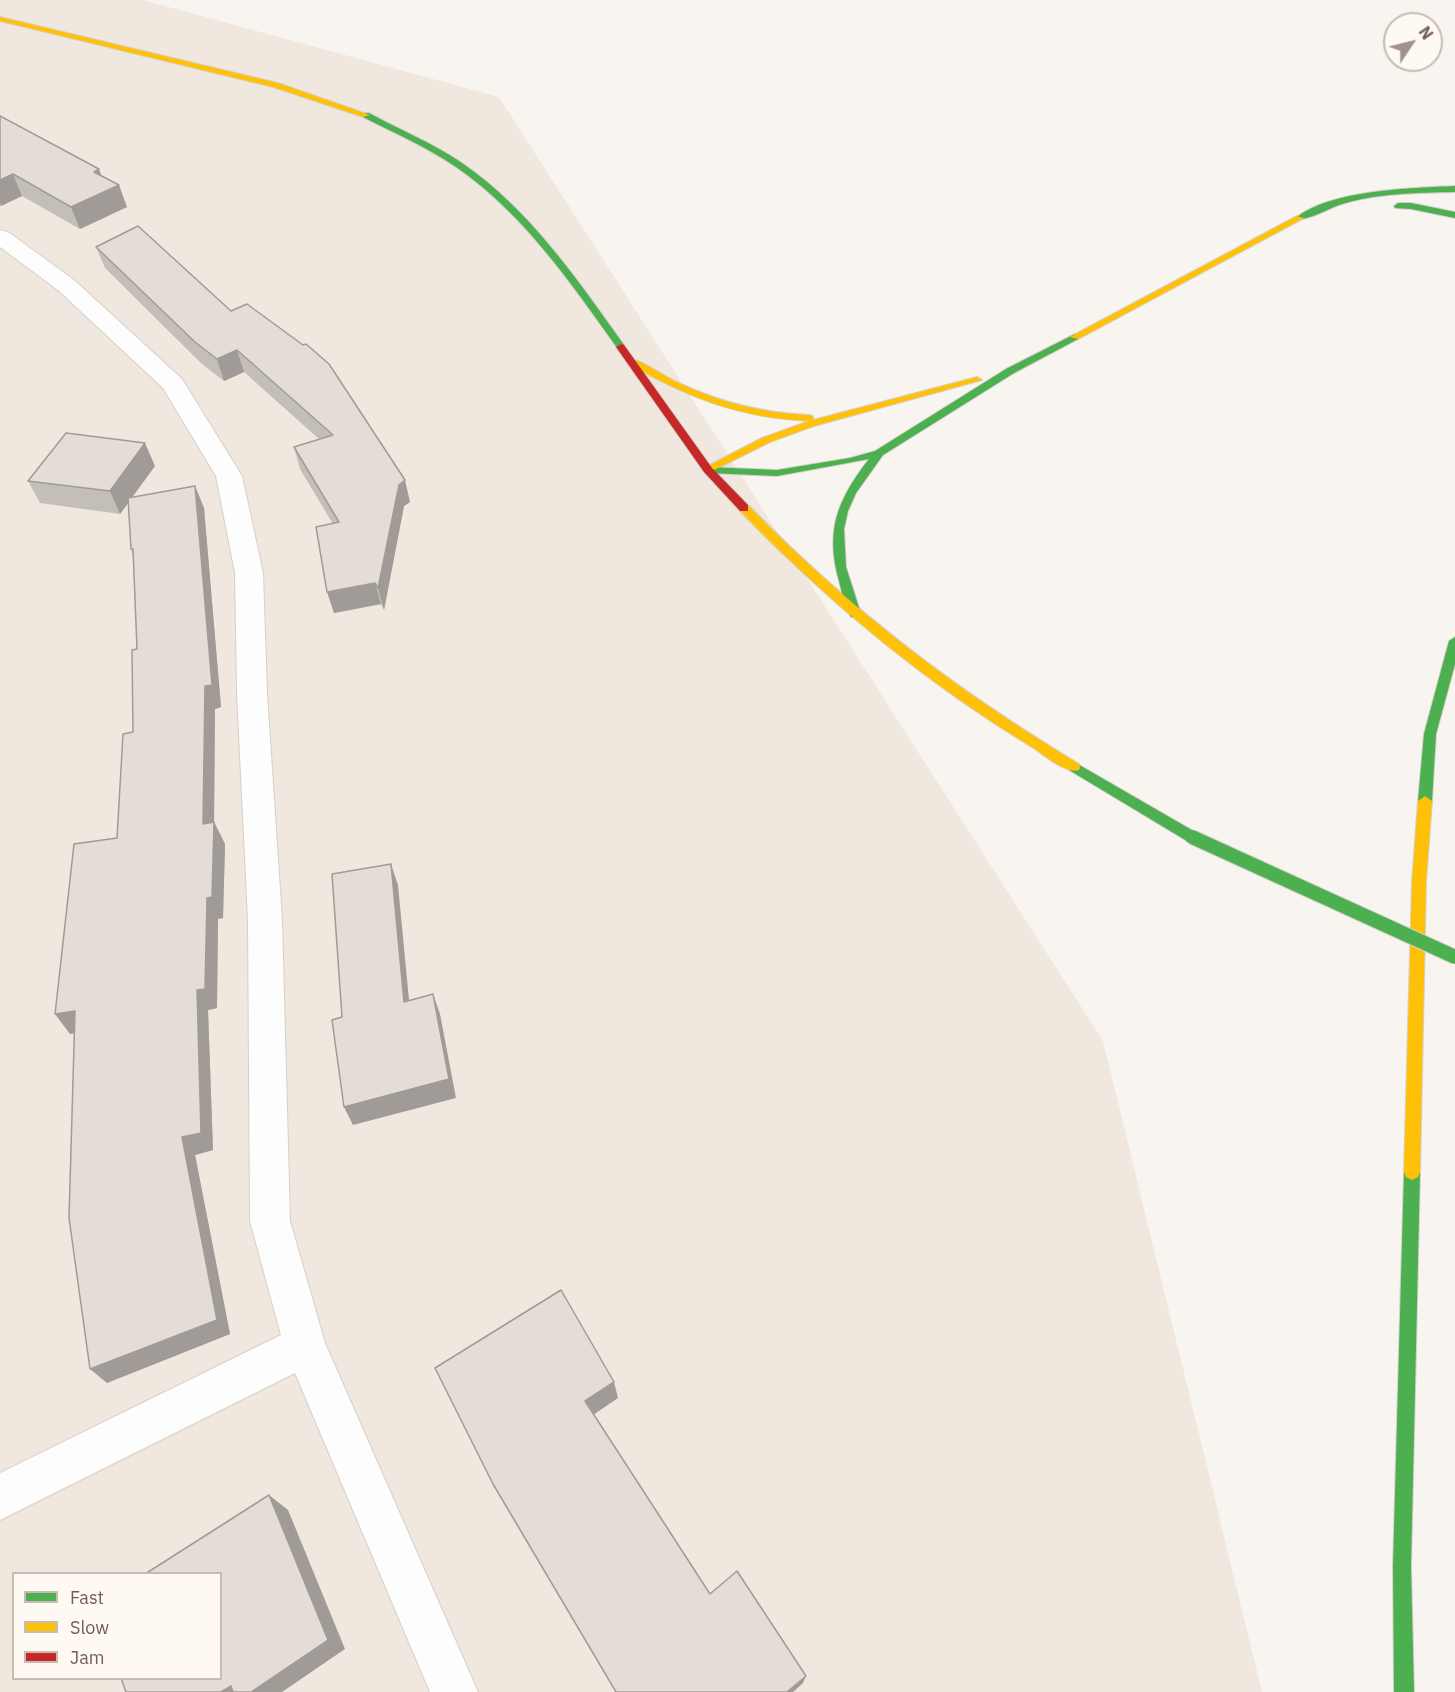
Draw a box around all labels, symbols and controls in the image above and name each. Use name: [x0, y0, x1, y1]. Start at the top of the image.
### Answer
north arrow: [1383, 12, 1443, 72]
text: N: [1415, 22, 1438, 43]
legend: [12, 1572, 222, 1680]
text: Fast: [70, 1586, 104, 1609]
text: Slow: [70, 1616, 109, 1639]
text: Jam: [70, 1646, 105, 1669]

